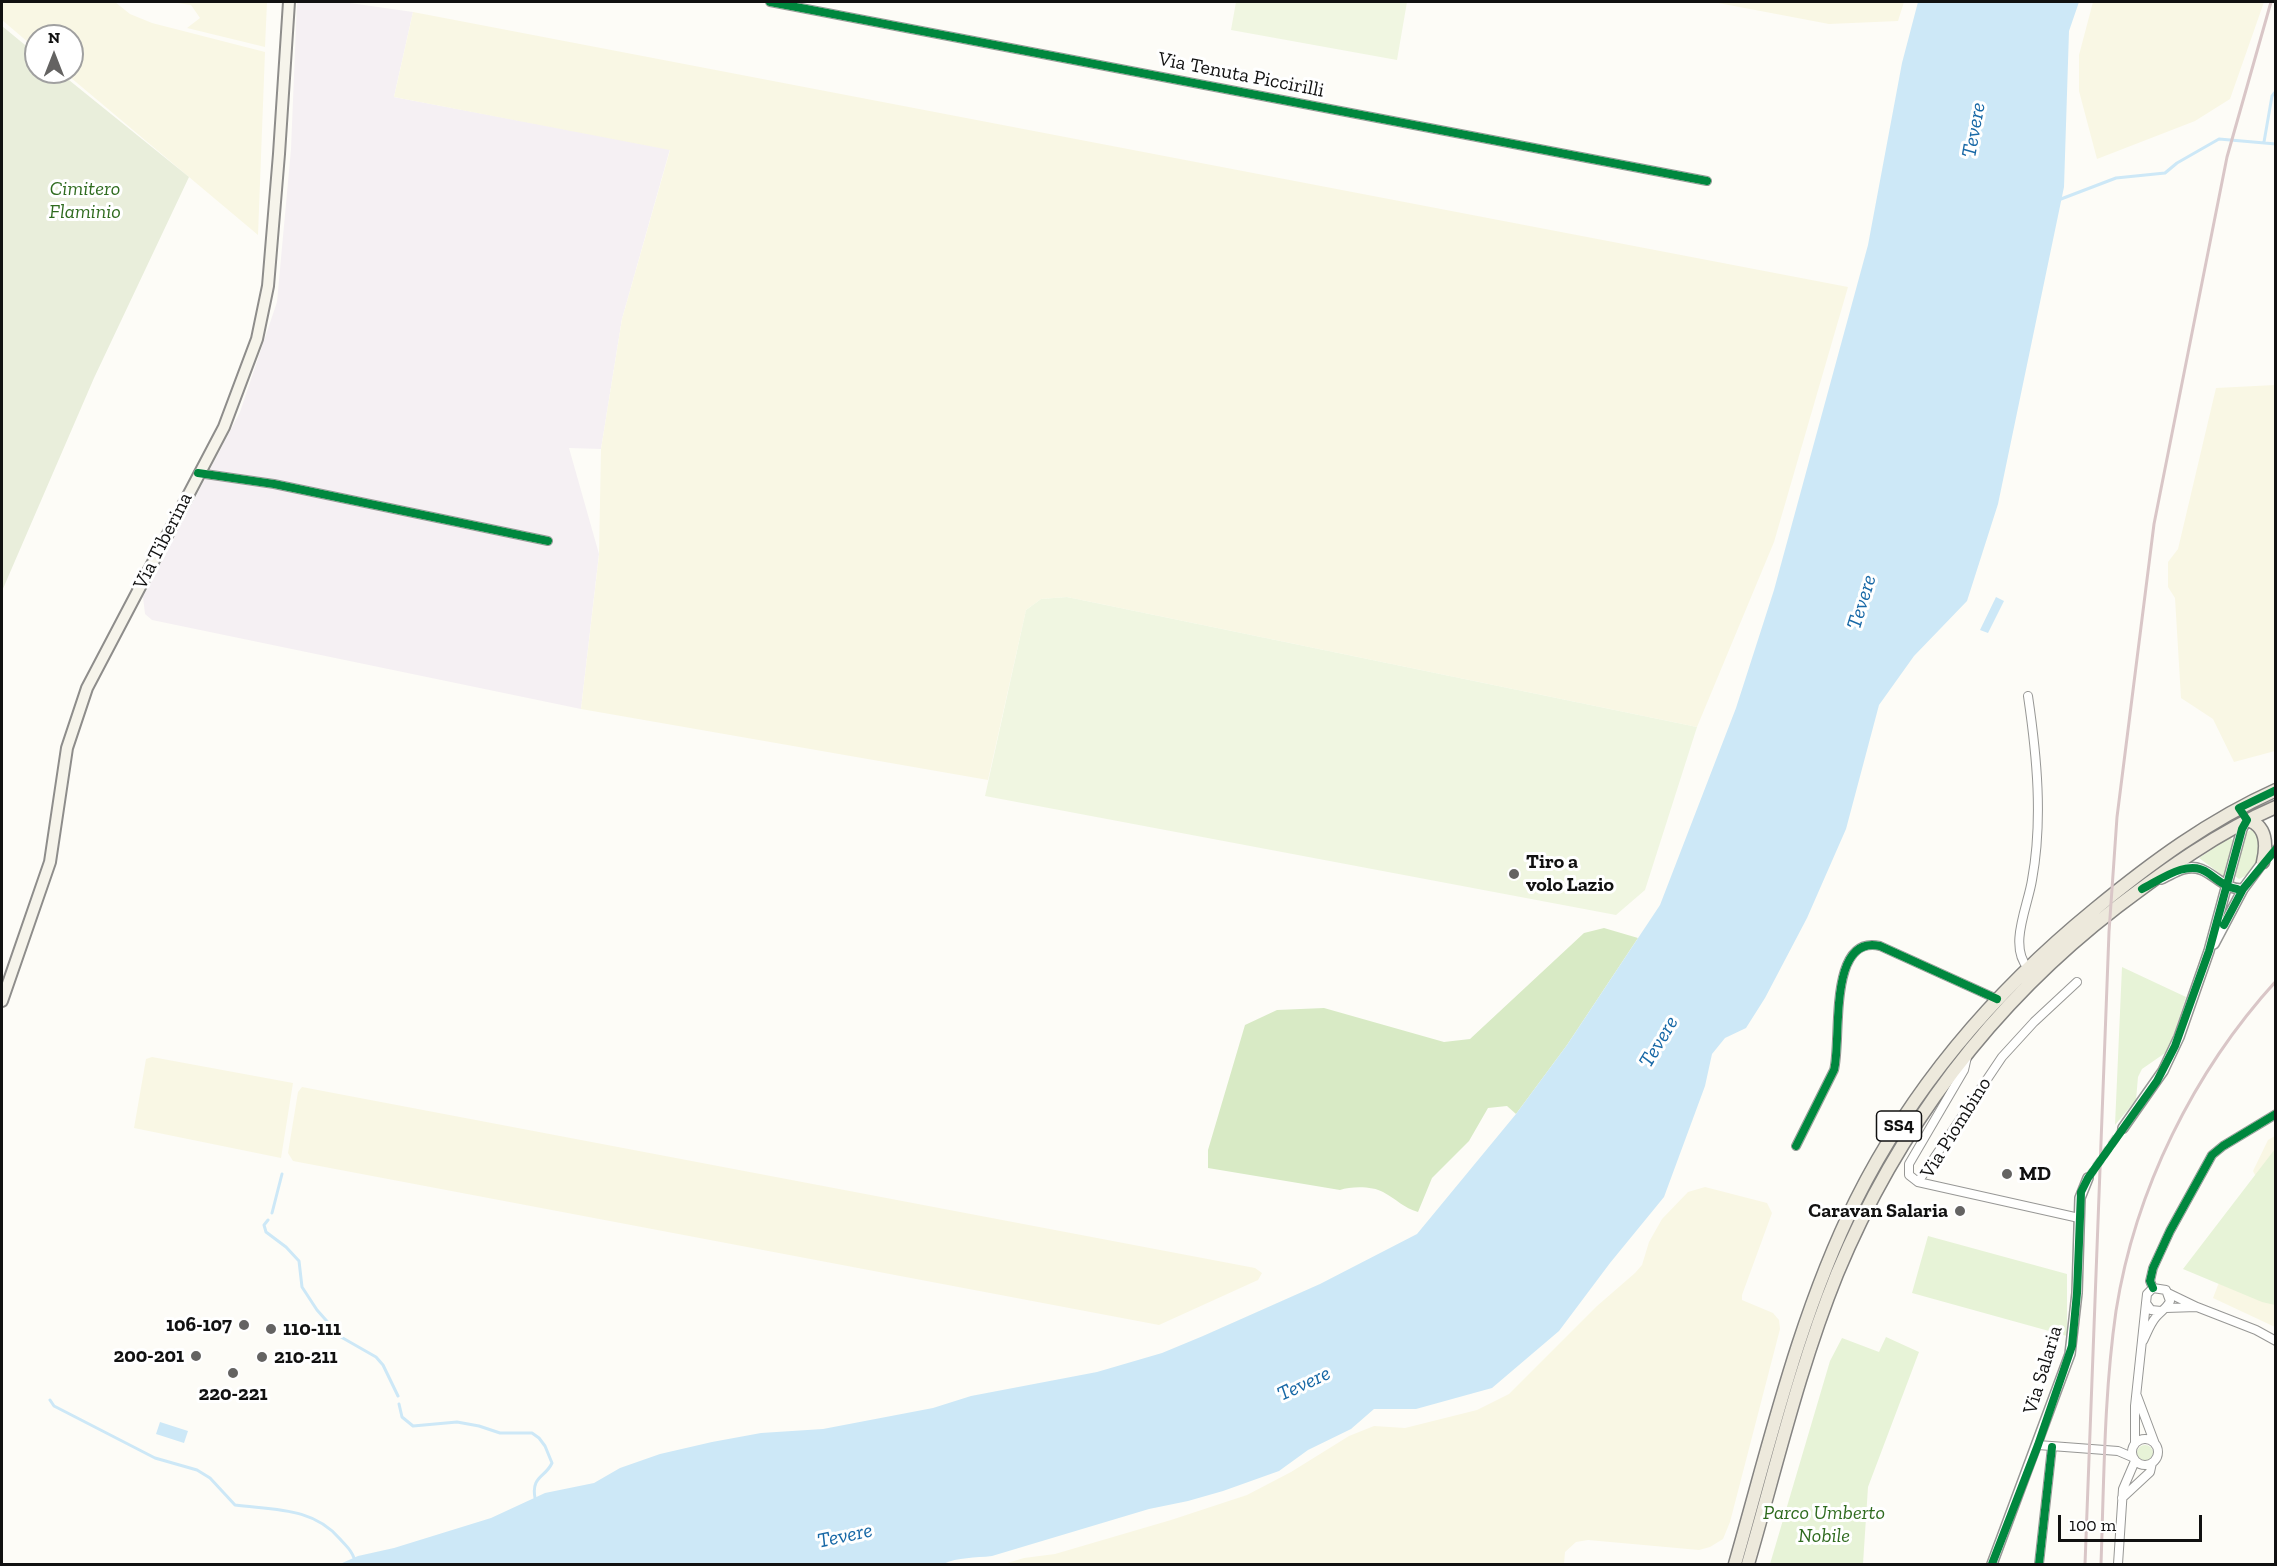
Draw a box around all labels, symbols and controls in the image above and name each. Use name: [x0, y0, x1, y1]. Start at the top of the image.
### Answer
north arrow: [24, 24, 84, 84]
text: N: [48, 28, 60, 47]
street label: Via Tenuta Piccirilli: [1156, 47, 1326, 103]
water label: Tevere: [1957, 100, 1991, 160]
park label: Cimitero Flaminio: [49, 177, 121, 224]
street label: Via Tiberina: [128, 489, 198, 593]
water label: Tevere: [1842, 572, 1882, 632]
place label: Tiro a volo Lazio: [1526, 850, 1614, 897]
marker: Tiro a volo Lazio: [1507, 867, 1521, 881]
water label: Tevere: [1634, 1012, 1684, 1072]
street label: Via Piombino: [1915, 1073, 1997, 1183]
road number: SS4: [1876, 1111, 1922, 1141]
place label: MD: [2019, 1162, 2051, 1186]
marker: MD: [2000, 1167, 2014, 1181]
place label: Caravan Salaria: [1808, 1199, 1948, 1223]
marker: Caravan Salaria: [1953, 1204, 1967, 1218]
place label: 106-107: [166, 1313, 232, 1337]
place label: 110-111: [283, 1317, 341, 1341]
marker: 106-107: [237, 1318, 251, 1332]
marker: 110-111: [264, 1322, 278, 1336]
street label: Via Salaria: [2018, 1323, 2068, 1417]
place label: 200-201: [113, 1344, 184, 1368]
place label: 210-211: [274, 1345, 338, 1369]
marker: 200-201: [189, 1349, 203, 1363]
marker: 210-211: [255, 1350, 269, 1364]
water label: Tevere: [1273, 1361, 1335, 1407]
marker: 220-221: [226, 1366, 240, 1380]
place label: 220-221: [199, 1382, 267, 1406]
park label: Parco Umberto Nobile: [1763, 1501, 1885, 1548]
scale bar: [2061, 1503, 2205, 1541]
text: 100 m: [2069, 1514, 2116, 1536]
water label: Tevere: [815, 1518, 875, 1554]

